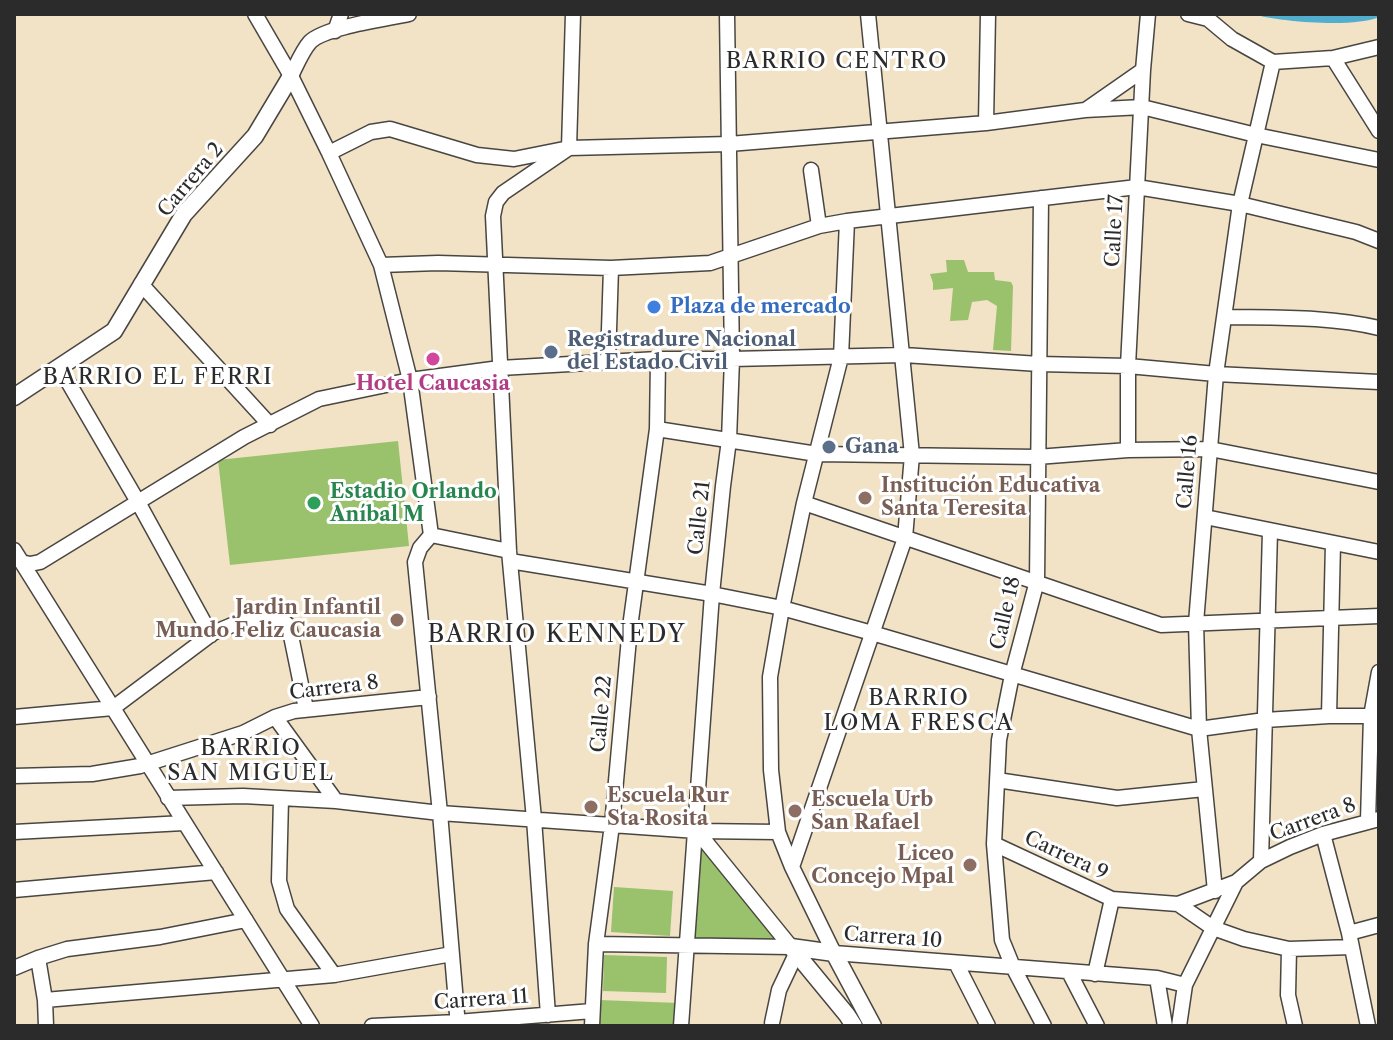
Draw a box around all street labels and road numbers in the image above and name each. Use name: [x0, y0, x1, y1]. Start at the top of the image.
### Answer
street label: Carrera 2: [153, 138, 229, 222]
street label: Calle 17: [1101, 194, 1129, 268]
street label: Calle 16: [1173, 434, 1203, 510]
street label: Calle 21: [684, 480, 716, 556]
street label: Calle 18: [986, 574, 1026, 652]
street label: Carrera 8: [288, 671, 380, 705]
street label: Calle 22: [587, 674, 617, 754]
street label: Carrera 8: [1267, 793, 1359, 847]
street label: Carrera 9: [1020, 826, 1112, 886]
street label: Carrera 10: [843, 923, 943, 953]
street label: Carrera 11: [433, 985, 529, 1015]

